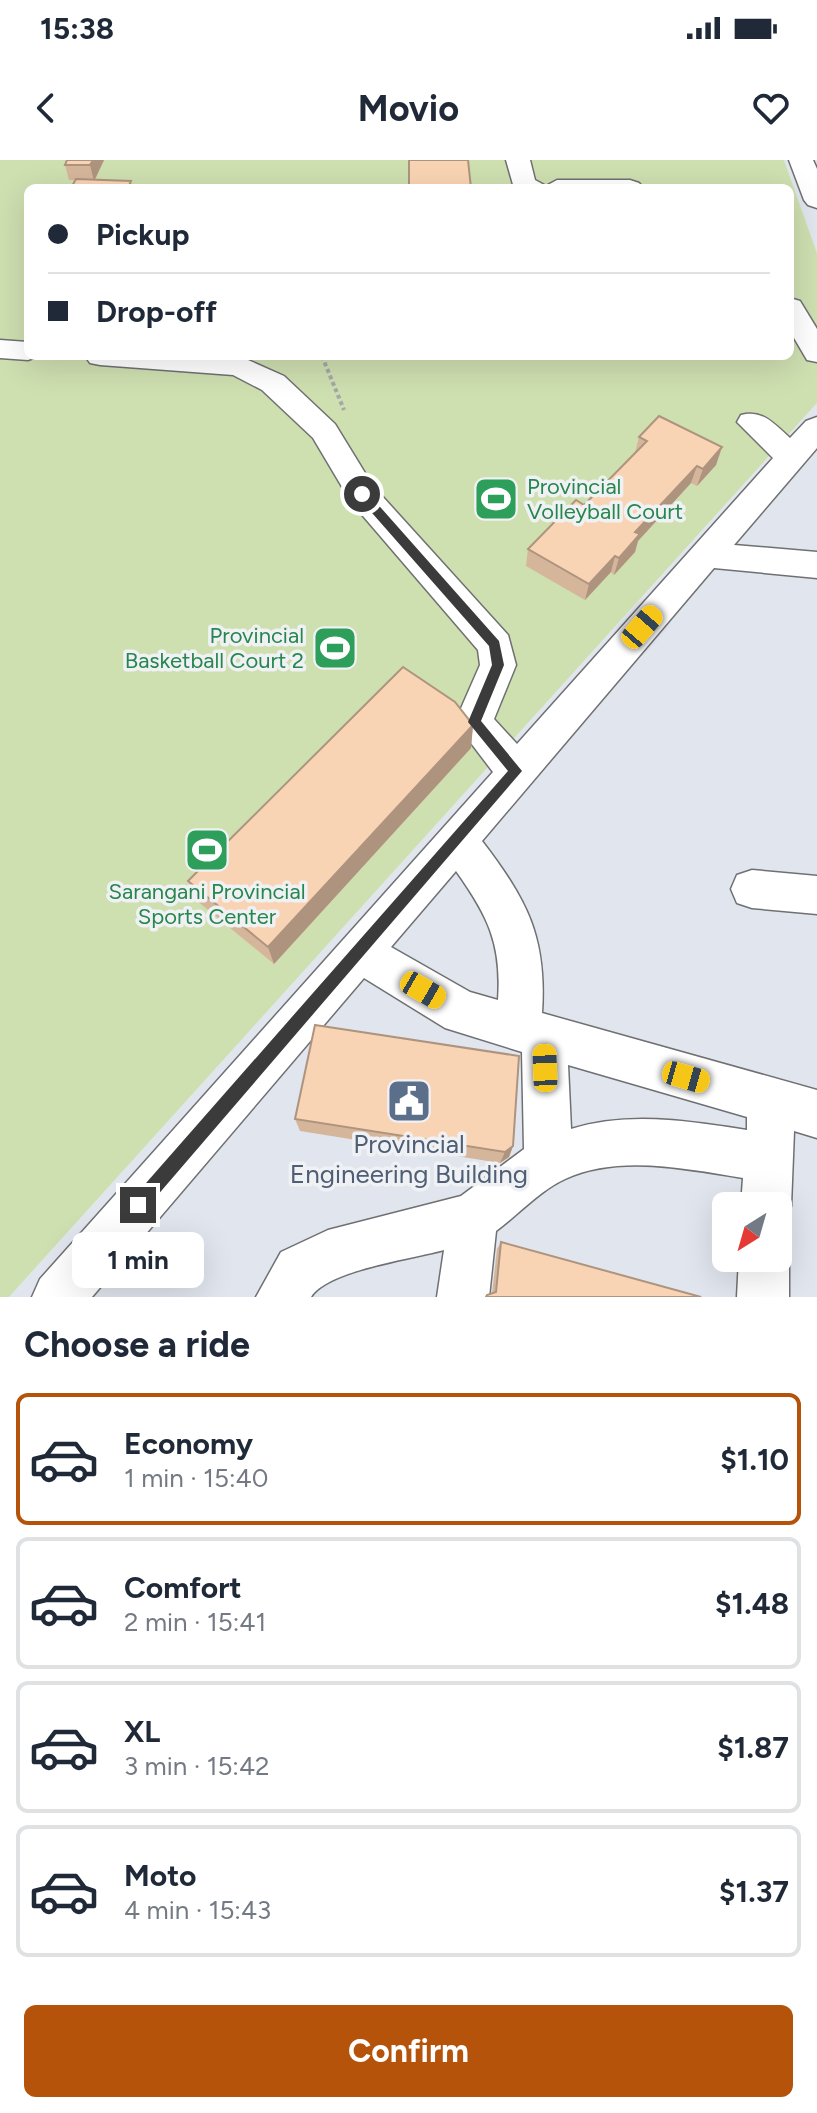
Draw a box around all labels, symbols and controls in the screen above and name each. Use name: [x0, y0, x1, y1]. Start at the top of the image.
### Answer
text: 15:38: [40, 10, 114, 47]
icon: back: [24, 86, 68, 130]
icon: heart: [749, 86, 793, 130]
text: Movio: [358, 87, 459, 130]
text: Pickup: [96, 216, 190, 253]
text: Drop-off: [96, 293, 217, 330]
place label: Provincial Volleyball Court: [527, 473, 683, 525]
sports icon: Provincial Volleyball Court: [472, 475, 520, 523]
route start: [344, 476, 380, 512]
car: [617, 601, 667, 653]
place label: Provincial Basketball Court 2: [125, 622, 304, 674]
sports icon: Provincial Basketball Court 2: [311, 624, 359, 672]
sports icon: Sarangani Provincial Sports Center: [183, 826, 231, 874]
place label: Sarangani Provincial Sports Center: [108, 878, 306, 930]
car: [396, 968, 450, 1012]
car: [532, 1044, 558, 1092]
car: [660, 1059, 712, 1095]
public building icon: Provincial Engineering Building: [385, 1077, 433, 1125]
place label: Provincial Engineering Building: [290, 1128, 528, 1190]
route end: [120, 1187, 156, 1223]
north arrow: [712, 1192, 792, 1272]
map controls: [712, 1192, 792, 1272]
callout: 1 min: [72, 1233, 204, 1289]
text: 1 min: [107, 1244, 169, 1276]
text: Choose a ride: [24, 1323, 250, 1366]
icon: car: [28, 1423, 100, 1495]
text: Economy: [124, 1425, 253, 1462]
text: $1.10: [720, 1441, 789, 1478]
text: 1 min · 15:40: [124, 1462, 268, 1494]
icon: car: [28, 1567, 100, 1639]
text: Comfort: [124, 1569, 242, 1606]
text: $1.48: [715, 1585, 789, 1622]
text: 2 min · 15:41: [124, 1606, 266, 1638]
icon: car: [28, 1711, 100, 1783]
text: XL: [124, 1713, 160, 1750]
text: $1.87: [717, 1729, 789, 1766]
text: 3 min · 15:42: [124, 1750, 270, 1782]
icon: car: [28, 1855, 100, 1927]
text: Moto: [124, 1857, 196, 1894]
text: $1.37: [719, 1873, 789, 1910]
text: 4 min · 15:43: [124, 1894, 271, 1926]
button: Confirm: [24, 2005, 793, 2097]

